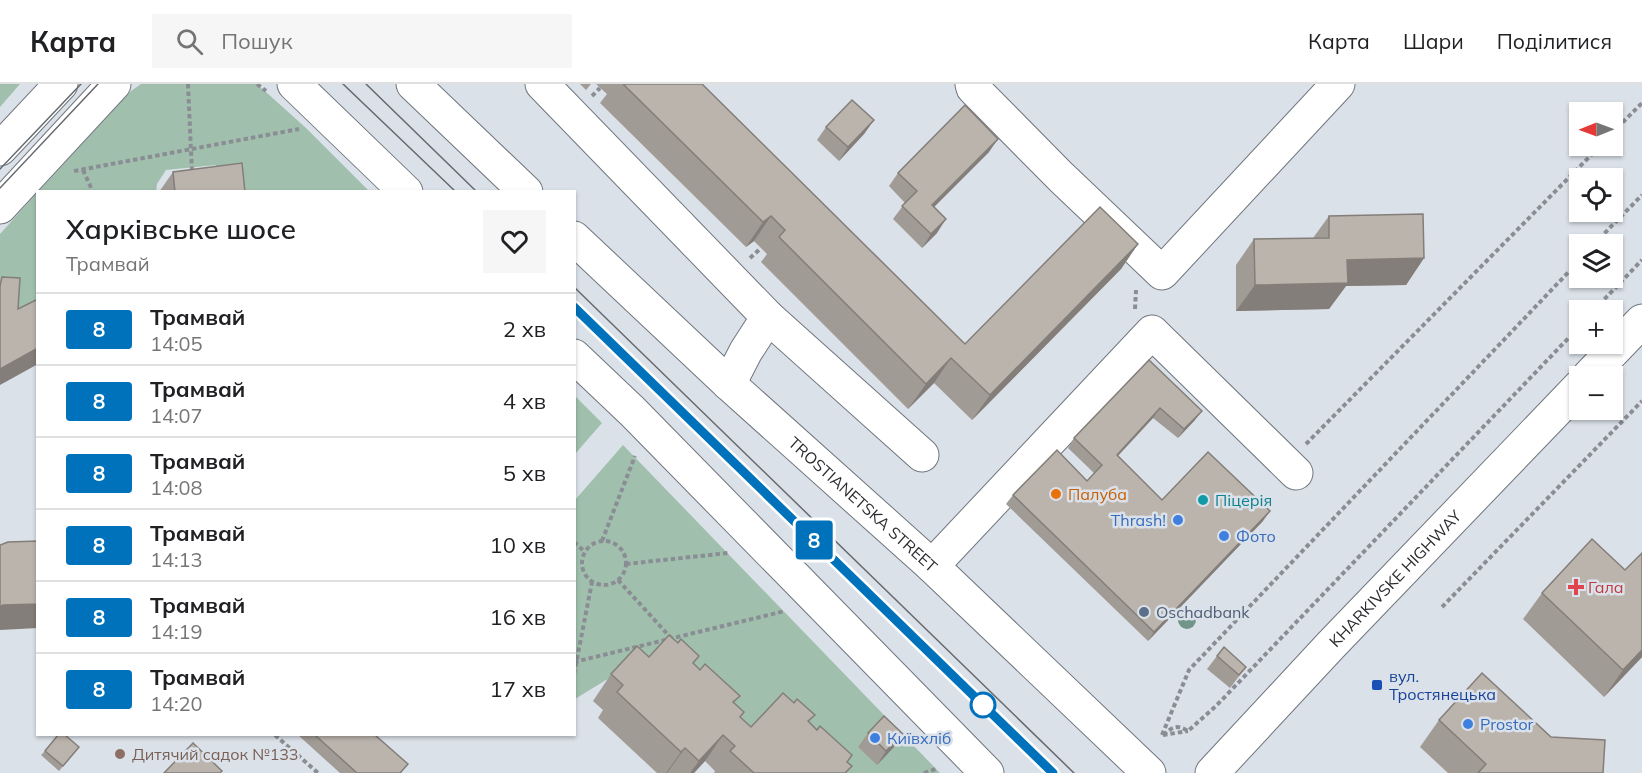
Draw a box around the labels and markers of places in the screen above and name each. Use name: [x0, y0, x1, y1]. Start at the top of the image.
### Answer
place label: Палуба: [1068, 484, 1127, 504]
marker: Палуба: [1049, 487, 1063, 501]
place label: Піцерія: [1215, 490, 1272, 510]
marker: Піцерія: [1196, 493, 1210, 507]
place label: Thrash!: [1111, 510, 1166, 530]
marker: Thrash!: [1171, 513, 1185, 527]
place label: Фото: [1236, 526, 1276, 546]
marker: Фото: [1217, 529, 1231, 543]
place label: Гала: [1588, 577, 1624, 597]
marker: Гала: [1569, 580, 1583, 594]
place label: Oschadbank: [1156, 602, 1250, 622]
marker: Oschadbank: [1137, 605, 1151, 619]
place label: вул. Тростянецька: [1389, 666, 1496, 704]
marker: вул. Тростянецька: [1370, 678, 1384, 692]
unlabelled marker: [970, 692, 996, 718]
place label: Prostor: [1480, 714, 1534, 734]
marker: Prostor: [1461, 717, 1475, 731]
place label: Київхліб: [887, 728, 951, 748]
marker: Київхліб: [868, 731, 882, 745]
place label: Дитячий садок №133: [132, 744, 298, 764]
marker: Дитячий садок №133: [113, 747, 127, 761]

